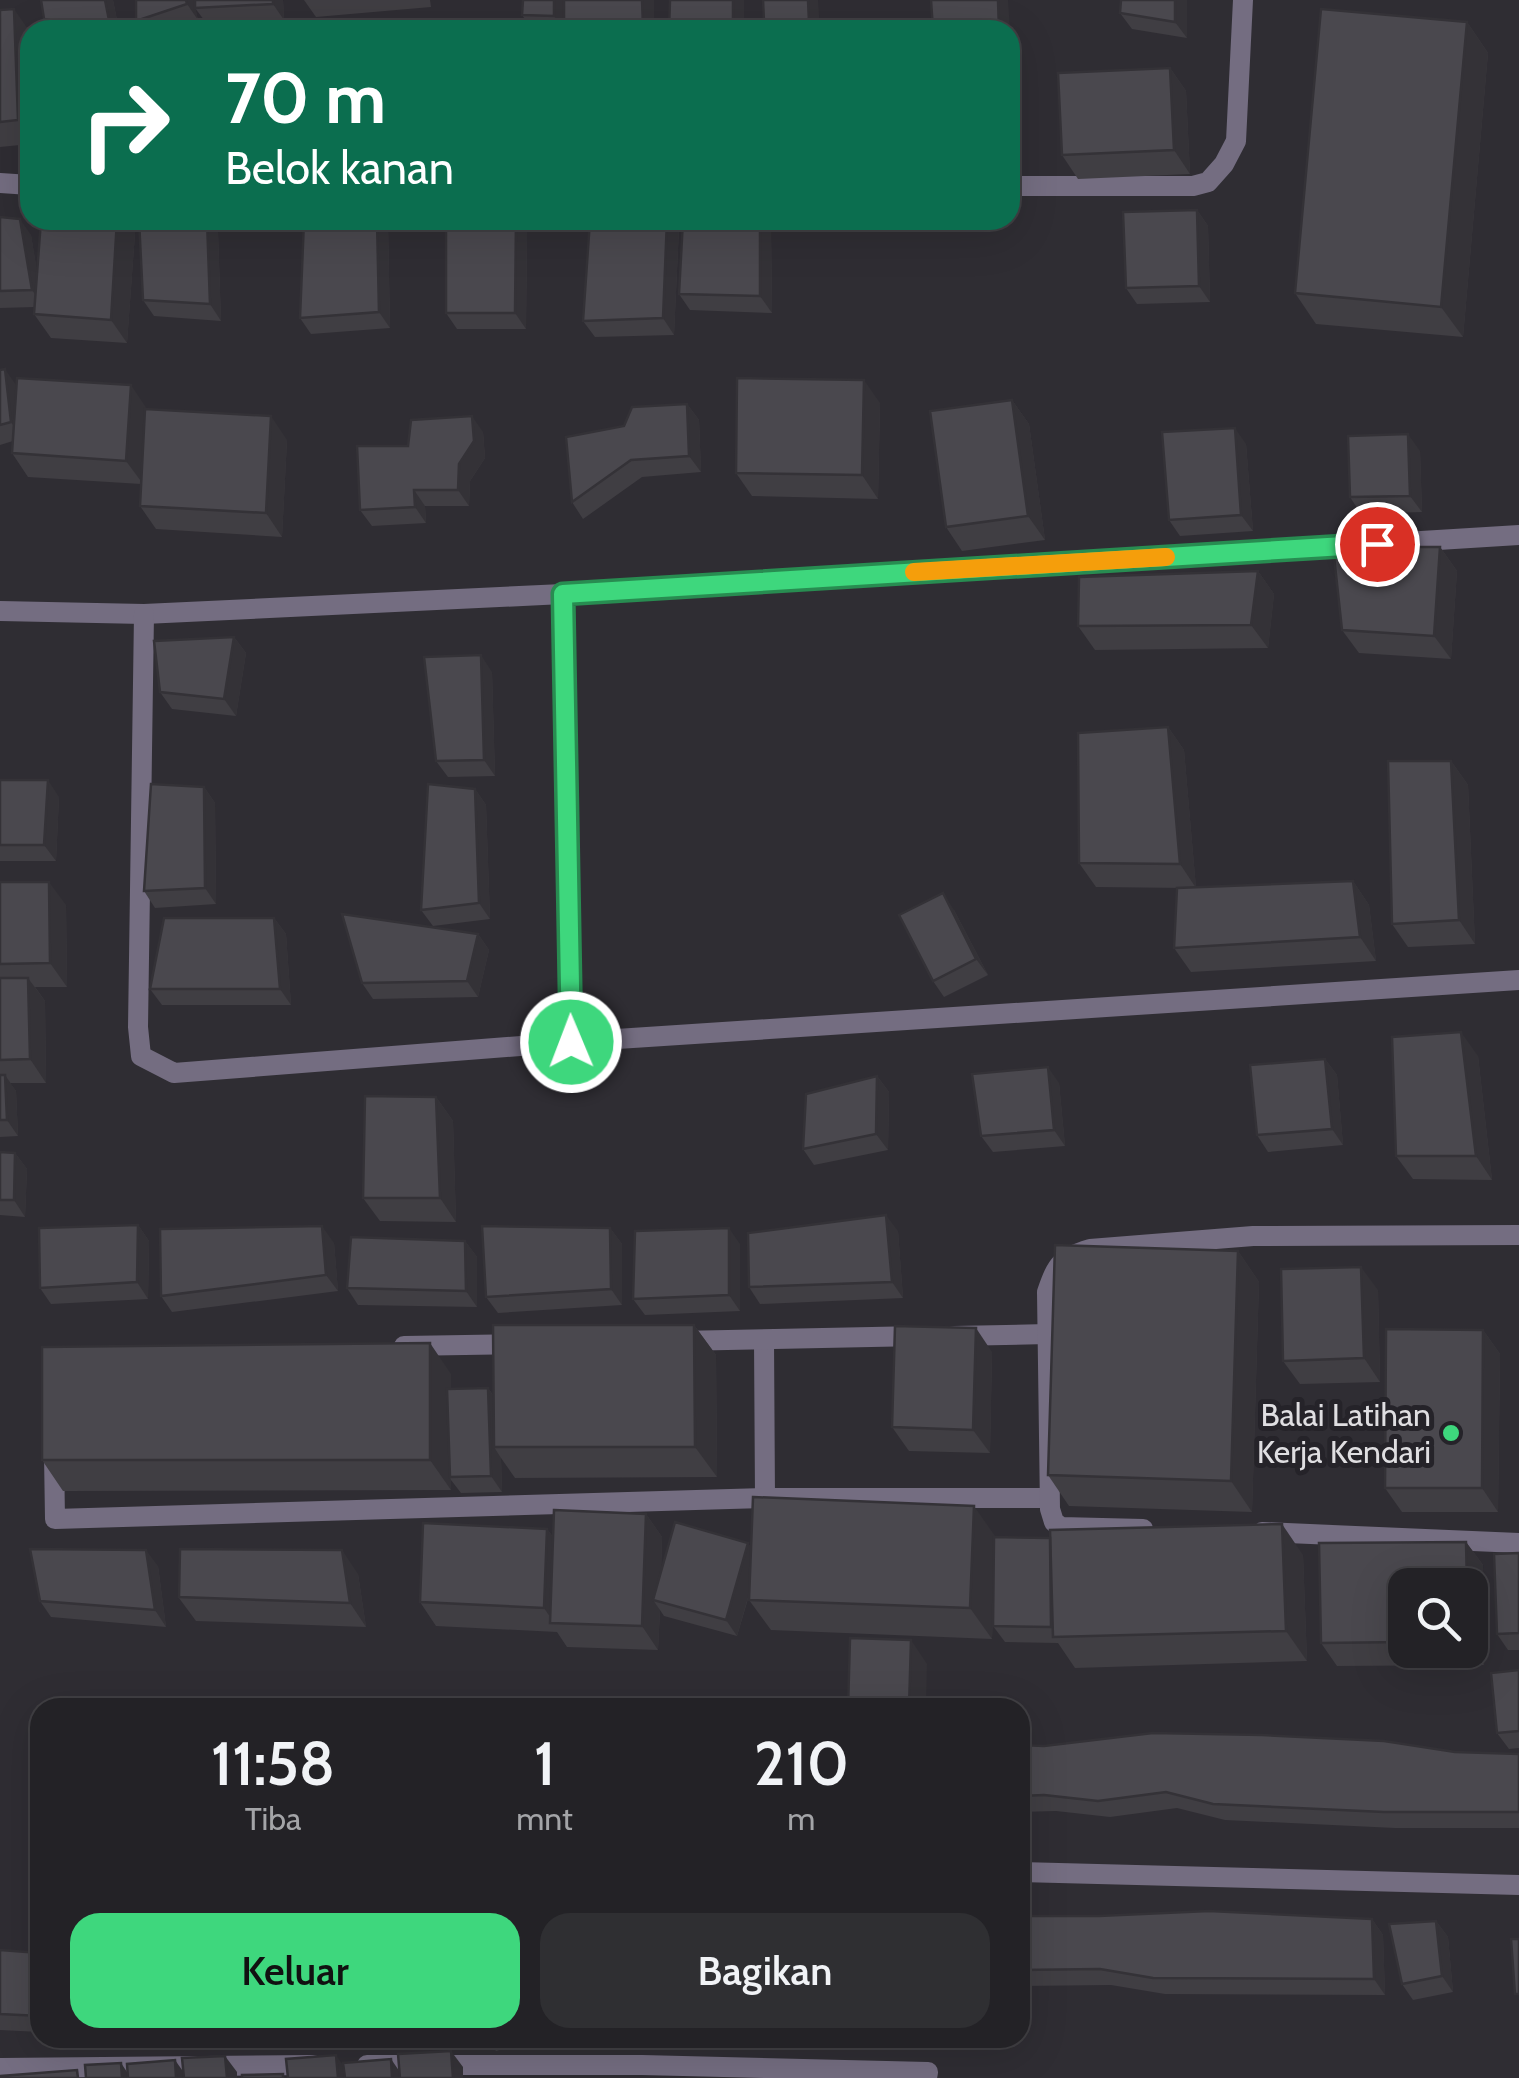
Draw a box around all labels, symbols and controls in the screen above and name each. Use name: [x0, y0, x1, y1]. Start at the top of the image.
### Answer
text: 70 m: [225, 55, 386, 141]
icon: right: [60, 60, 190, 190]
text: Belok kanan: [225, 141, 454, 195]
pin: [1335, 502, 1420, 587]
icon: arrive: [1350, 517, 1405, 572]
position arrow: [519, 990, 623, 1094]
place label: Balai Latihan Kerja Kendari: [1257, 1395, 1431, 1471]
marker: Balai Latihan Kerja Kendari: [1440, 1422, 1462, 1444]
map controls: [1388, 1568, 1488, 1668]
button: search: [1388, 1568, 1488, 1668]
text: 11:58: [211, 1727, 335, 1800]
text: 1: [534, 1727, 555, 1800]
text: 210: [754, 1727, 849, 1800]
text: Tiba: [245, 1799, 301, 1838]
text: mnt: [516, 1799, 573, 1838]
text: m: [787, 1799, 815, 1838]
button: Keluar: [70, 1913, 520, 2028]
button: Bagikan: [540, 1913, 990, 2028]

